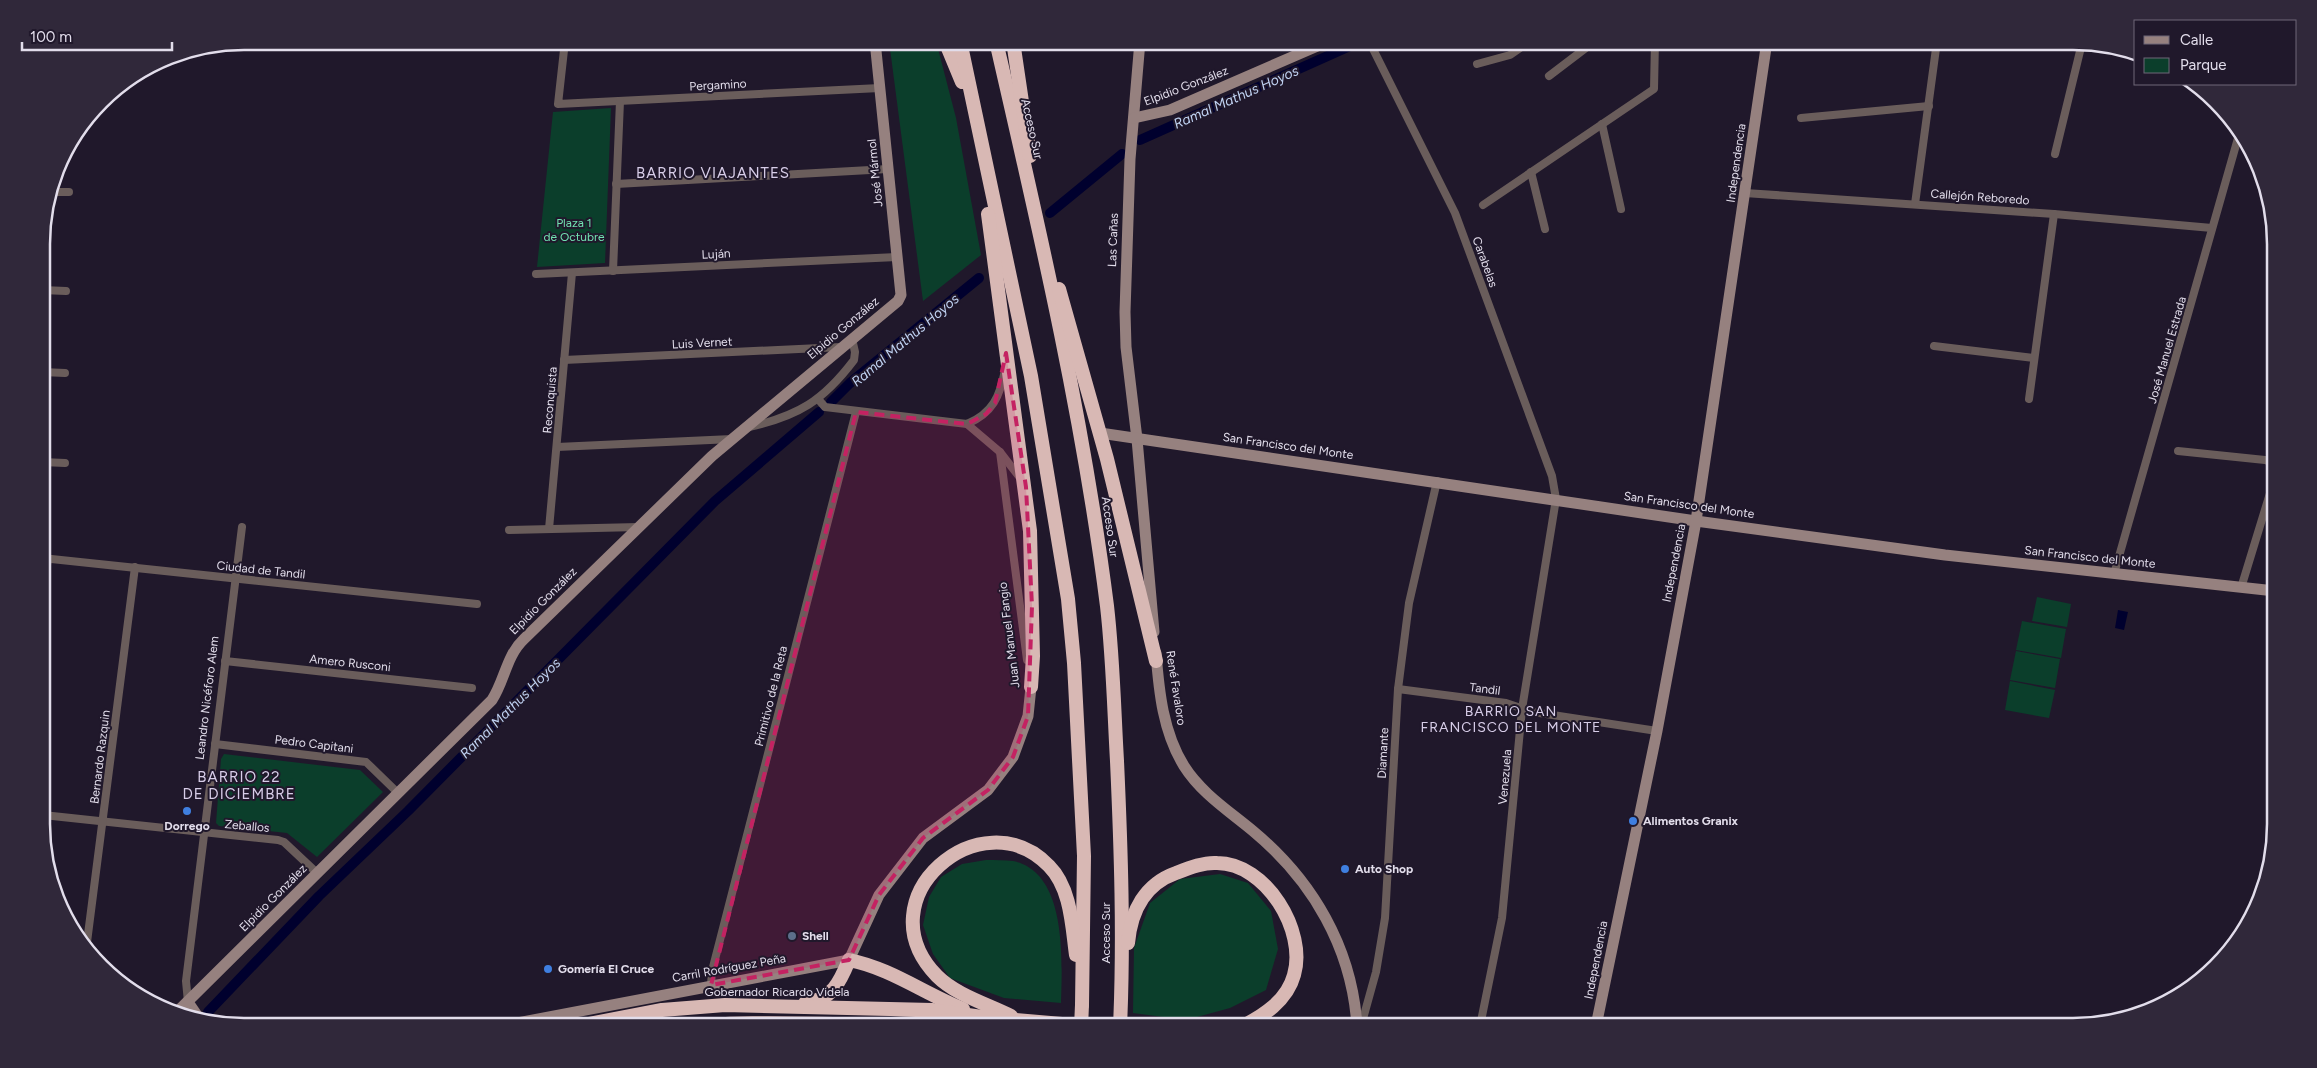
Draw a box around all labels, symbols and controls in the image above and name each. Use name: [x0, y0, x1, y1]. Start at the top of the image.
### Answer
scale bar: [22, 20, 172, 52]
legend: [2134, 20, 2297, 85]
text: 100 m: [30, 28, 72, 46]
text: Calle: [2180, 31, 2213, 49]
text: Parque: [2180, 56, 2227, 74]
water label: Ramal Mathus Hoyos: [1171, 62, 1302, 133]
street label: Elpidio González: [1142, 63, 1230, 109]
street label: Pergamino: [689, 77, 747, 93]
street label: Acceso Sur: [1018, 98, 1046, 160]
street label: Independencia: [1724, 123, 1748, 203]
street label: José Mármol: [864, 138, 886, 208]
district label: BARRIO VIAJANTES: [636, 164, 790, 182]
street label: Callejón Reboredo: [1930, 187, 2030, 207]
street label: Las Cañas: [1105, 212, 1121, 267]
park label: Plaza 1 de Octubre: [543, 216, 605, 244]
street label: Carabelas: [1469, 235, 1501, 290]
street label: Luján: [701, 246, 731, 262]
water label: Ramal Mathus Hoyos: [848, 290, 963, 390]
street label: Elpidio González: [804, 294, 882, 362]
street label: José Manuel Estrada: [2145, 295, 2189, 405]
street label: Luis Vernet: [671, 334, 733, 352]
street label: Reconquista: [540, 366, 560, 434]
street label: San Francisco del Monte: [1222, 430, 1355, 462]
street label: San Francisco del Monte: [1623, 489, 1756, 521]
street label: Acceso Sur: [1099, 496, 1121, 558]
street label: Independencia: [1660, 523, 1688, 603]
street label: San Francisco del Monte: [2024, 543, 2157, 571]
street label: Ciudad de Tandil: [216, 558, 306, 582]
street label: Elpidio González: [507, 564, 580, 637]
street label: Juan Manuel Fangio: [996, 581, 1022, 689]
street label: Leandro Nicéforo Alem: [192, 635, 222, 761]
street label: Primitivo de la Reta: [752, 644, 790, 748]
street label: René Favaloro: [1163, 650, 1189, 726]
street label: Amero Rusconi: [309, 652, 391, 674]
water label: Ramal Mathus Hoyos: [457, 654, 564, 762]
street label: Tandil: [1469, 680, 1501, 698]
district label: BARRIO SAN FRANCISCO DEL MONTE: [1421, 703, 1601, 736]
street label: Bernardo Razquin: [87, 709, 113, 805]
street label: Diamante: [1375, 727, 1391, 779]
street label: Pedro Capitani: [274, 732, 354, 756]
street label: Venezuela: [1496, 749, 1514, 805]
district label: BARRIO 22 DE DICIEMBRE: [182, 768, 296, 803]
marker: Dorrego: [181, 805, 193, 817]
place label: Alimentos Granix: [1643, 814, 1739, 828]
marker: Alimentos Granix: [1627, 815, 1639, 827]
street label: Zeballos: [224, 817, 271, 835]
place label: Dorrego: [164, 819, 210, 833]
street label: Elpidio González: [237, 861, 310, 934]
place label: Auto Shop: [1355, 862, 1413, 876]
marker: Auto Shop: [1339, 863, 1351, 875]
street label: Acceso Sur: [1099, 902, 1113, 964]
street label: Independencia: [1582, 920, 1610, 1000]
place label: Shell: [802, 929, 829, 943]
marker: Shell: [786, 930, 798, 942]
street label: Carril Rodríguez Peña: [671, 951, 787, 985]
place label: Gomería El Cruce: [558, 962, 654, 976]
marker: Gomería El Cruce: [542, 963, 554, 975]
street label: Gobernador Ricardo Videla: [705, 985, 849, 999]

